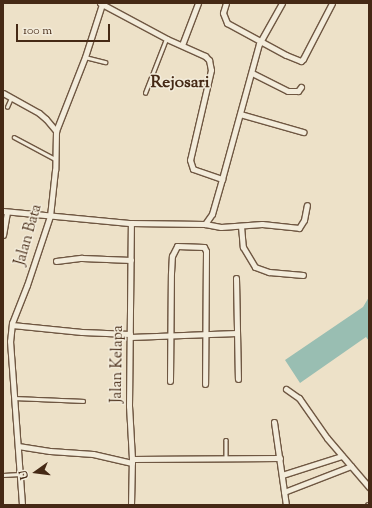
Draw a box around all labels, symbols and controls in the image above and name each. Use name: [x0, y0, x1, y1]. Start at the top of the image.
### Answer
scale bar: [18, 16, 112, 42]
text: 100 m: [23, 22, 52, 40]
district label: Rejosari: [150, 74, 210, 94]
street label: Jalan Bata: [12, 202, 46, 268]
street label: Jalan Kelapa: [108, 325, 128, 403]
north arrow: [16, 452, 56, 492]
text: U: [16, 469, 33, 481]

